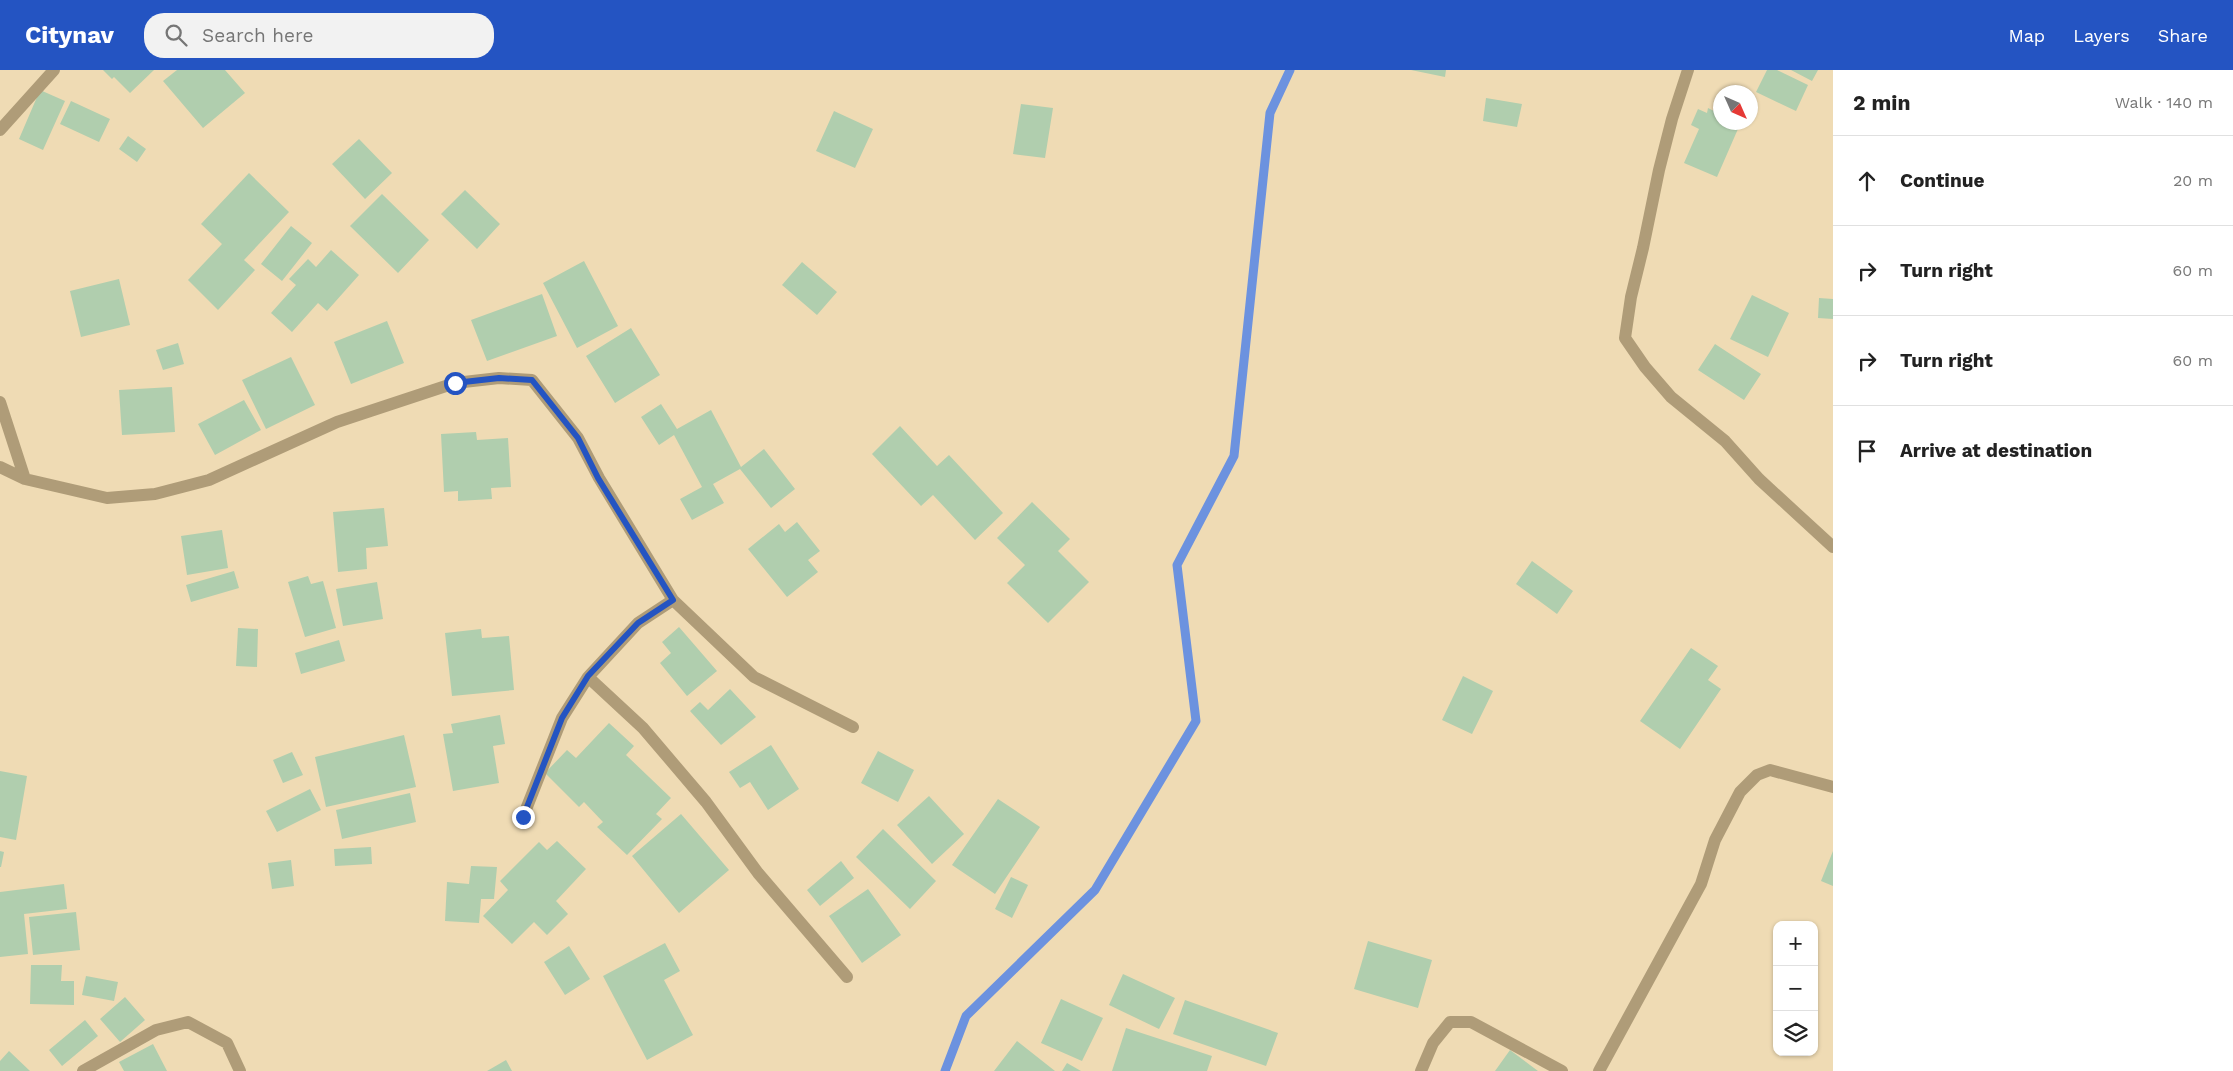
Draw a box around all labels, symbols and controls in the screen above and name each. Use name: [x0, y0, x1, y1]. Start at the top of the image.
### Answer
search box: [144, 13, 494, 58]
text: Citynav: [25, 21, 114, 49]
icon: search: [162, 21, 190, 49]
text: Search here: [202, 24, 313, 47]
text: Map: [2008, 25, 2045, 46]
text: Layers: [2073, 25, 2130, 46]
text: Share: [2158, 25, 2208, 46]
north arrow: [1713, 85, 1758, 130]
text: 2 min: [1853, 90, 1910, 115]
text: Walk · 140 m: [2115, 93, 2213, 112]
icon: ahead: [1853, 167, 1881, 195]
text: Continue: [1900, 169, 1984, 192]
text: 20 m: [2173, 171, 2213, 190]
icon: right: [1853, 257, 1881, 285]
text: Turn right: [1900, 259, 1993, 282]
text: 60 m: [2173, 261, 2213, 280]
icon: right: [1853, 347, 1881, 375]
text: Turn right: [1900, 349, 1993, 372]
text: 60 m: [2173, 351, 2213, 370]
route start: [444, 372, 467, 395]
icon: arrive: [1853, 437, 1881, 465]
text: Arrive at destination: [1900, 439, 2092, 462]
route end: [512, 806, 535, 829]
map controls: [1773, 921, 1818, 1056]
button: +: [1773, 921, 1818, 966]
button: −: [1773, 966, 1818, 1011]
button: layers: [1773, 1011, 1818, 1056]

